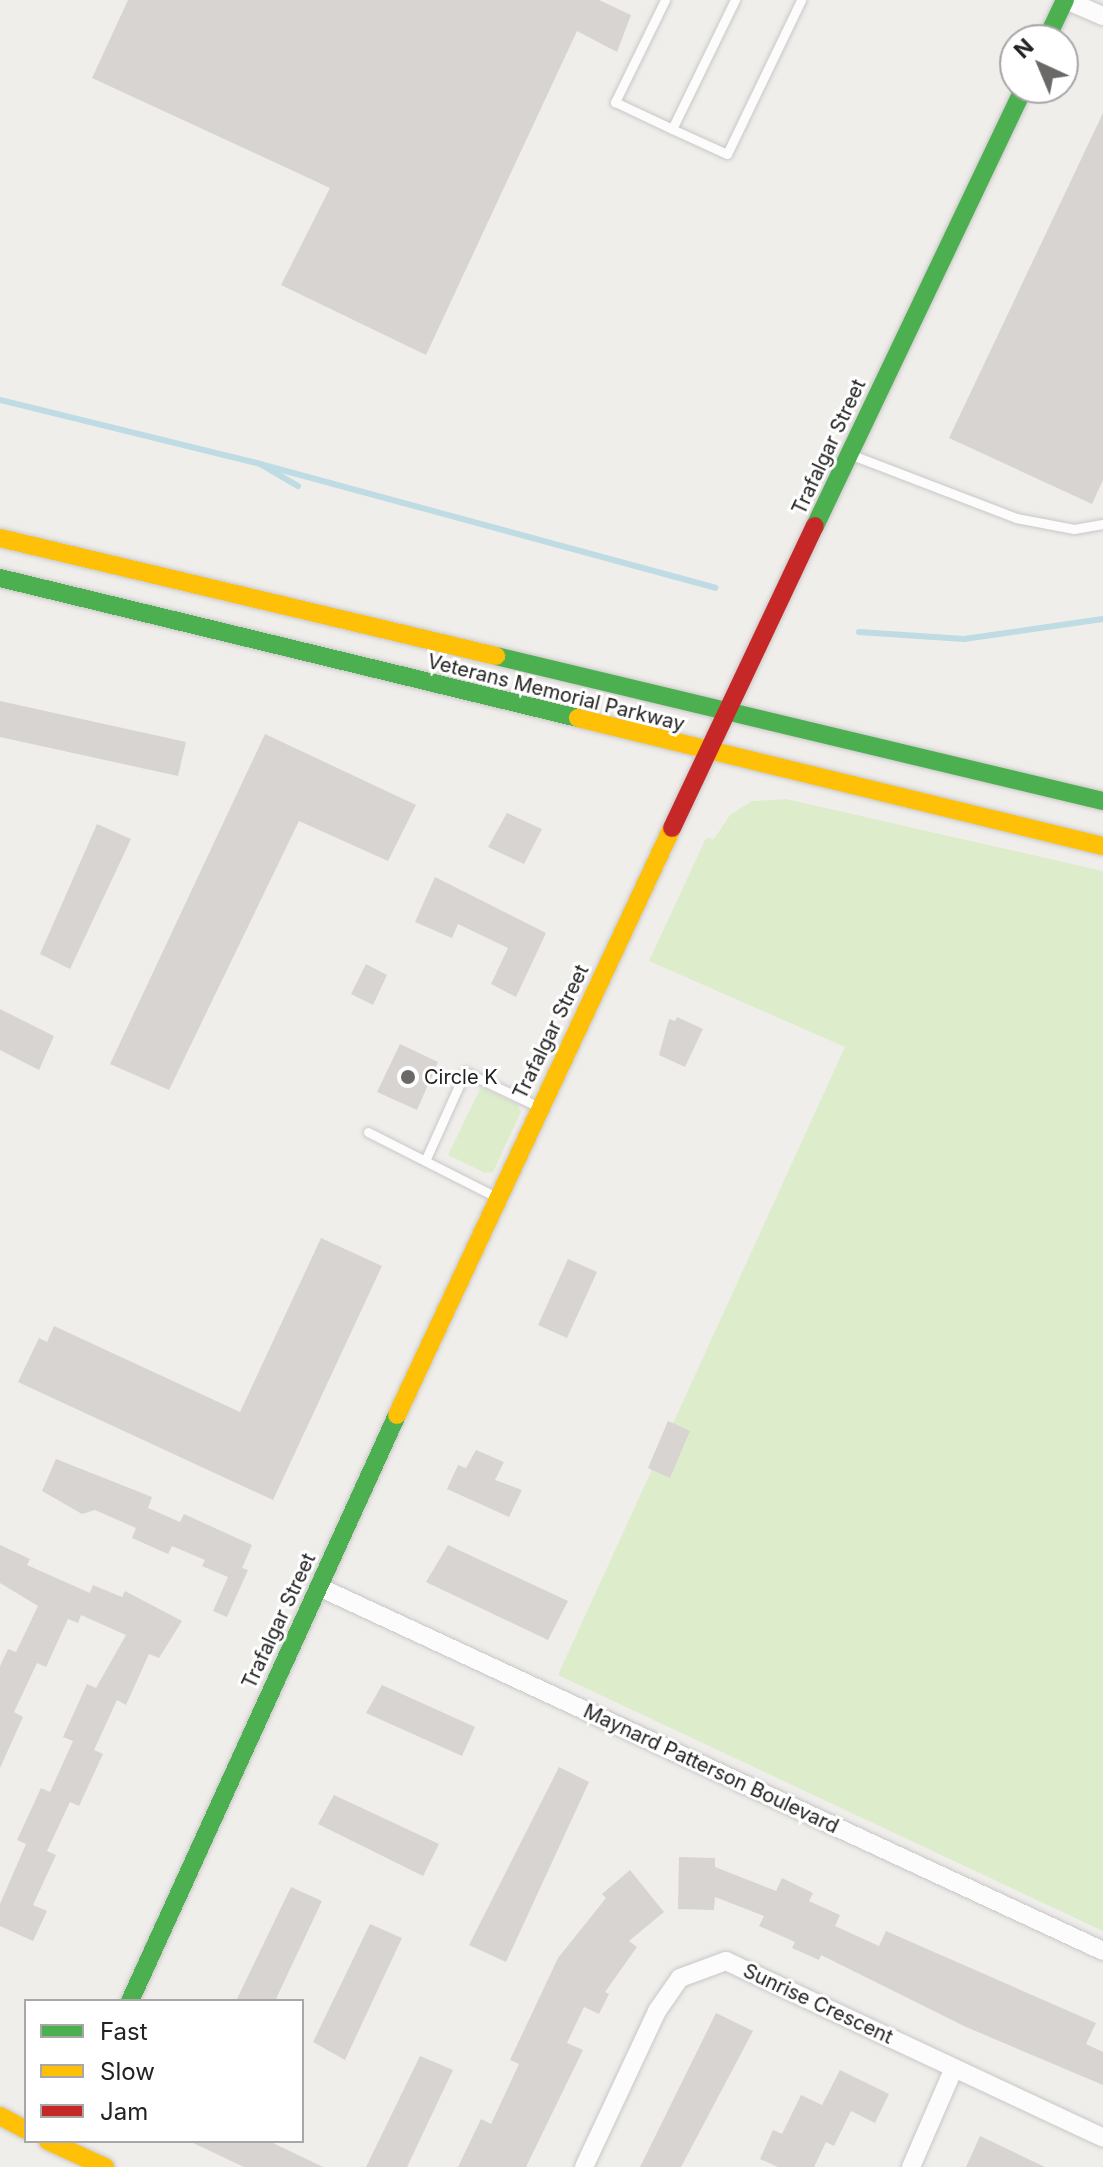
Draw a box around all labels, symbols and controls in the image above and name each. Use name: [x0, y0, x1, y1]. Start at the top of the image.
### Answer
north arrow: [999, 24, 1079, 104]
text: N: [1009, 33, 1039, 63]
street label: Trafalgar Street: [787, 375, 871, 519]
street label: Veterans Memorial Parkway: [425, 649, 687, 737]
street label: Trafalgar Street: [508, 961, 594, 1103]
place label: Circle K: [424, 1065, 498, 1089]
marker: Circle K: [399, 1068, 417, 1086]
street label: Trafalgar Street: [237, 1549, 321, 1693]
street label: Maynard Patterson Boulevard: [580, 1699, 842, 1839]
street label: Sunrise Crescent: [739, 1959, 897, 2049]
legend: [24, 1999, 304, 2143]
text: Fast: [100, 2017, 148, 2046]
text: Slow: [100, 2057, 155, 2086]
text: Jam: [100, 2097, 148, 2126]

